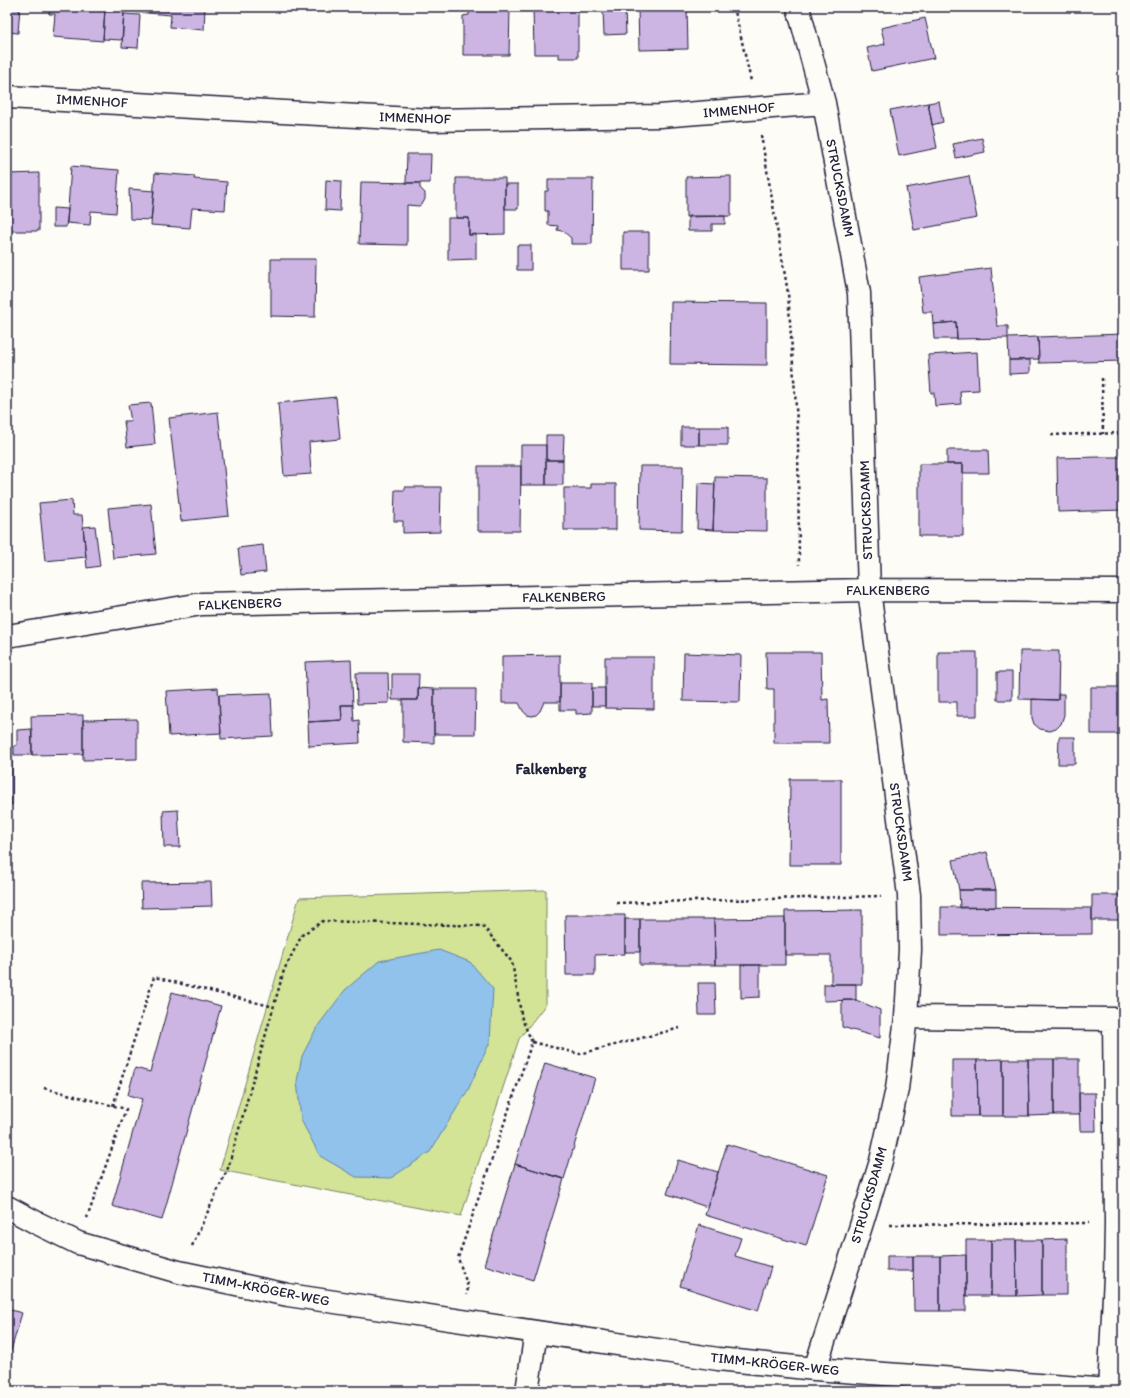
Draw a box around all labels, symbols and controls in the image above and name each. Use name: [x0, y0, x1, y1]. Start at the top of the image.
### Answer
street label: IMMENHOF: [56, 91, 129, 111]
street label: IMMENHOF: [702, 98, 776, 122]
street label: IMMENHOF: [379, 108, 452, 128]
street label: STRUCKSDAMM: [822, 137, 858, 239]
street label: STRUCKSDAMM: [856, 460, 876, 560]
street label: FALKENBERG: [846, 582, 930, 599]
street label: FALKENBERG: [522, 588, 606, 606]
street label: FALKENBERG: [198, 594, 282, 614]
district label: Falkenberg: [516, 760, 587, 779]
street label: STRUCKSDAMM: [886, 781, 916, 883]
street label: STRUCKSDAMM: [847, 1145, 891, 1245]
street label: TIMM-KRÖGER-WEG: [201, 1268, 331, 1310]
street label: TIMM-KRÖGER-WEG: [710, 1349, 840, 1379]

